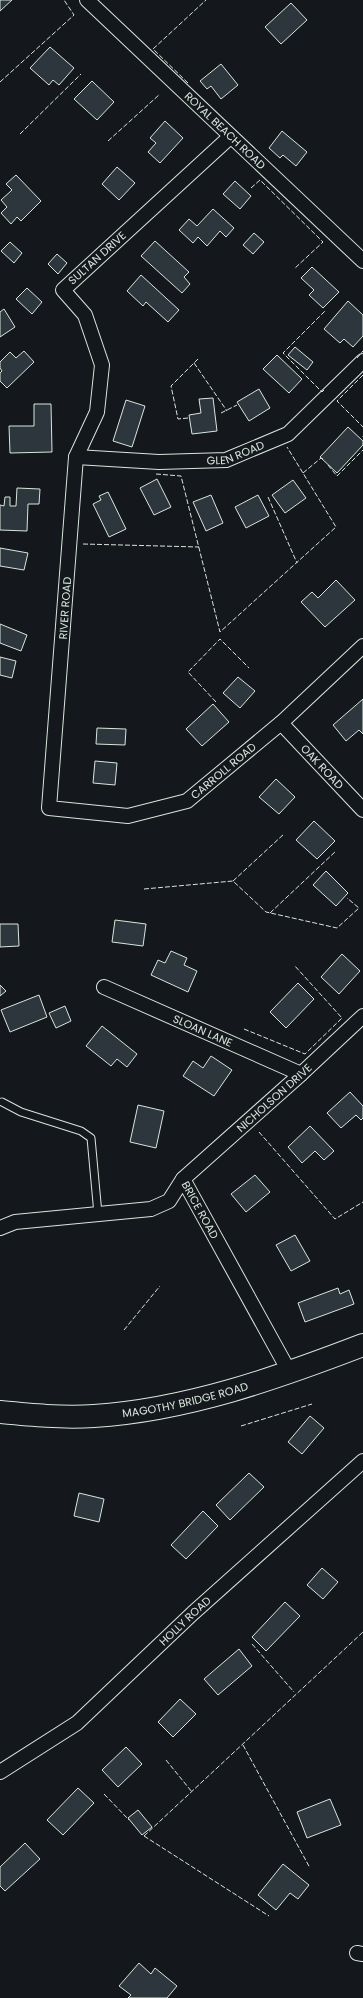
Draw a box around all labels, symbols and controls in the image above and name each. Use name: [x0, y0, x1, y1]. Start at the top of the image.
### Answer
street label: ROYAL BEACH ROAD: [181, 88, 269, 173]
street label: SULTAN DRIVE: [65, 228, 129, 288]
street label: GLEN ROAD: [206, 437, 267, 469]
street label: RIVER ROAD: [55, 576, 75, 640]
street label: CARROLL ROAD: [187, 739, 260, 803]
street label: OAK ROAD: [297, 741, 347, 793]
street label: SLOAN LANE: [170, 1010, 235, 1051]
street label: NICHOLSON DRIVE: [233, 1060, 315, 1136]
street label: BRICE ROAD: [178, 1178, 223, 1242]
street label: MAGOTHY BRIDGE ROAD: [121, 1378, 250, 1421]
street label: HOLLY ROAD: [156, 1592, 215, 1649]

